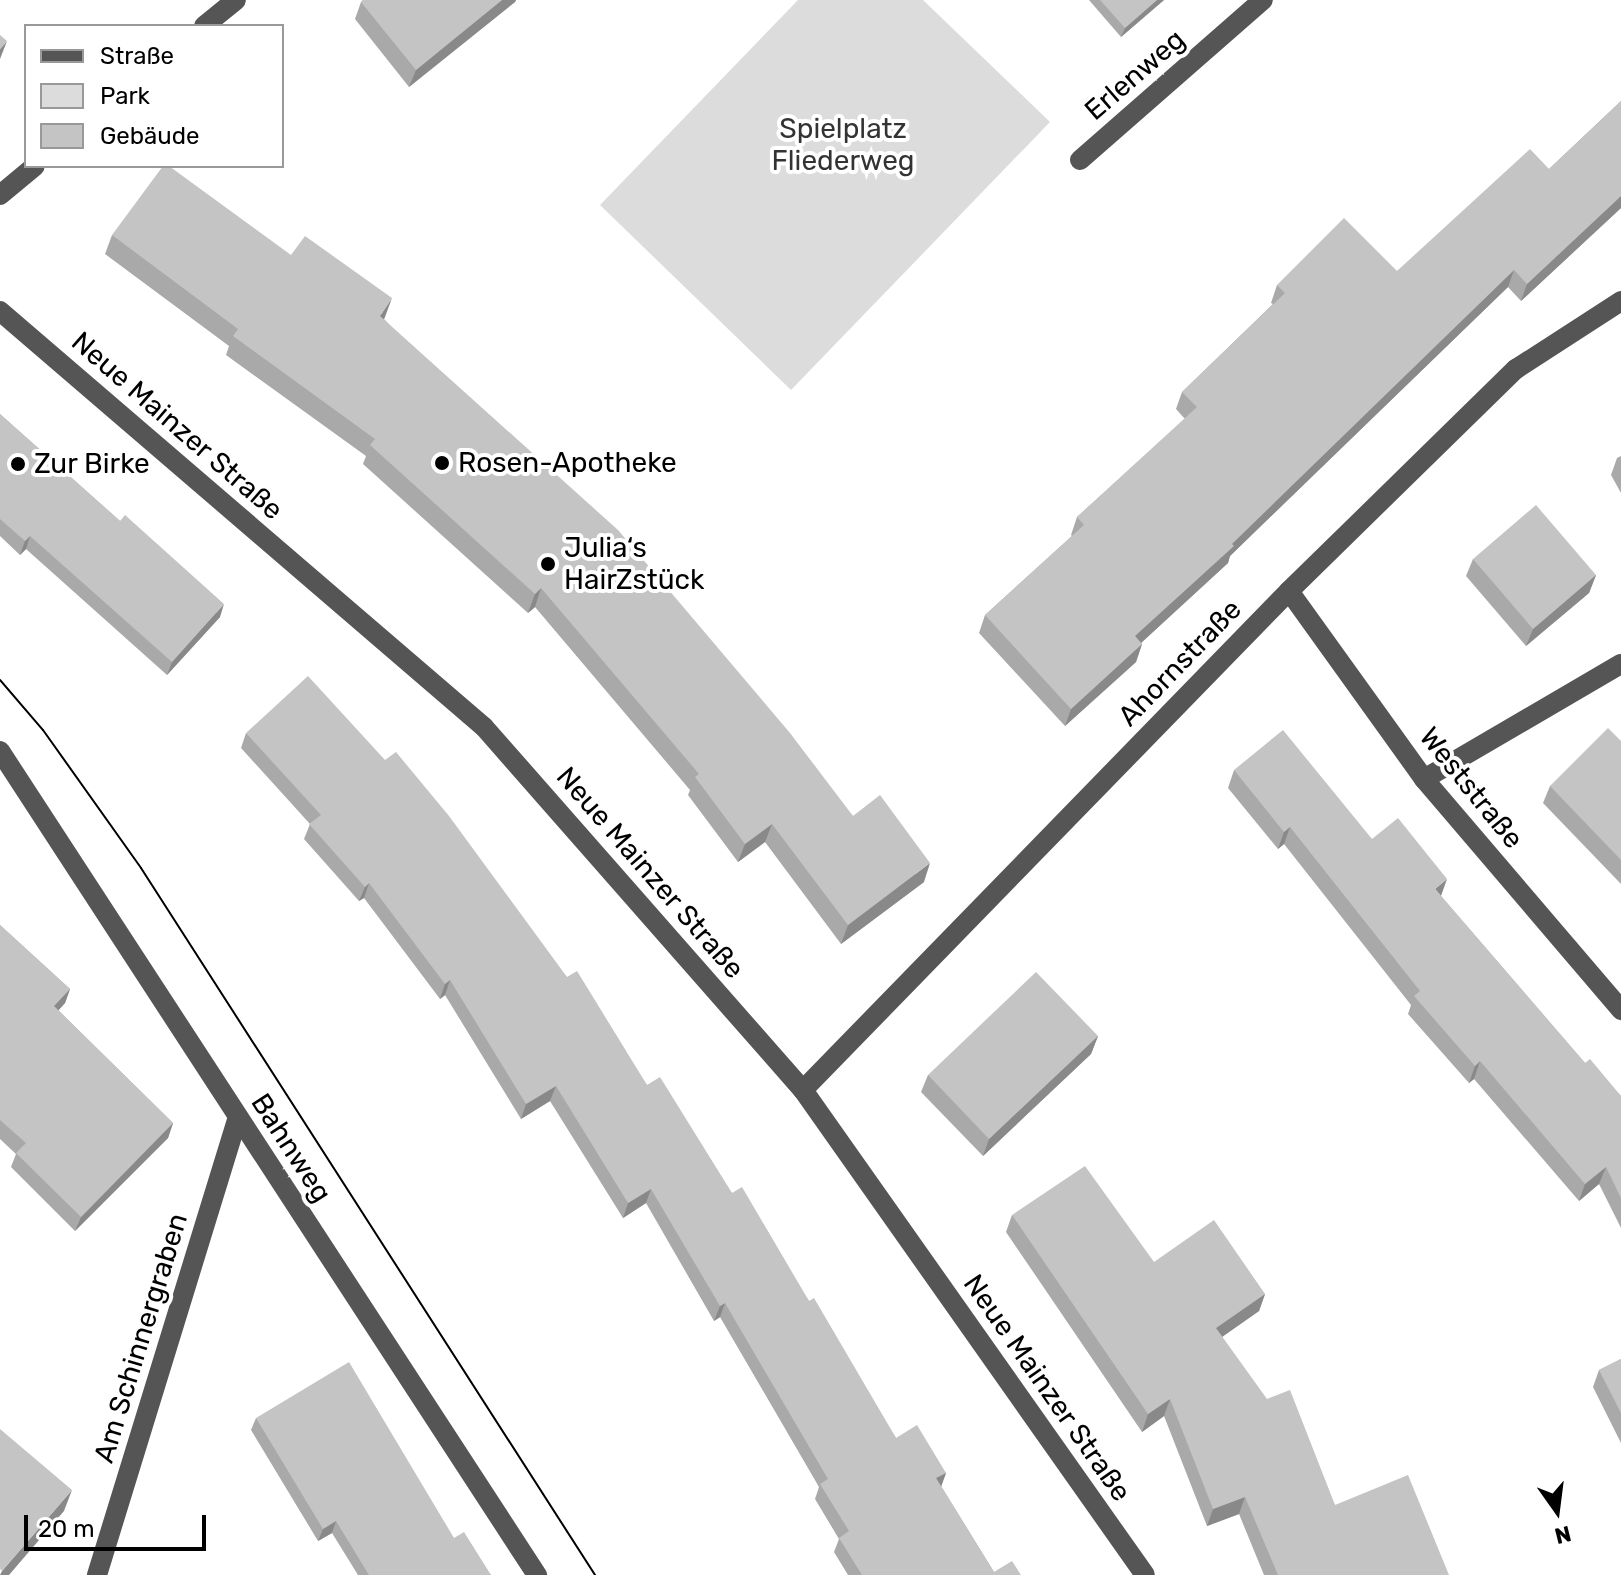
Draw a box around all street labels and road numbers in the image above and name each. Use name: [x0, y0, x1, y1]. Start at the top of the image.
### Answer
street label: Erlenweg: [1078, 23, 1192, 127]
street label: Neue Mainzer Straße: [64, 325, 290, 527]
street label: Ahornstraße: [1111, 593, 1249, 733]
street label: Weststraße: [1412, 721, 1530, 855]
street label: Neue Mainzer Straße: [549, 760, 751, 986]
street label: Bahnweg: [244, 1088, 338, 1208]
street label: Am Schinnergraben: [87, 1209, 195, 1467]
street label: Neue Mainzer Straße: [956, 1268, 1138, 1508]

